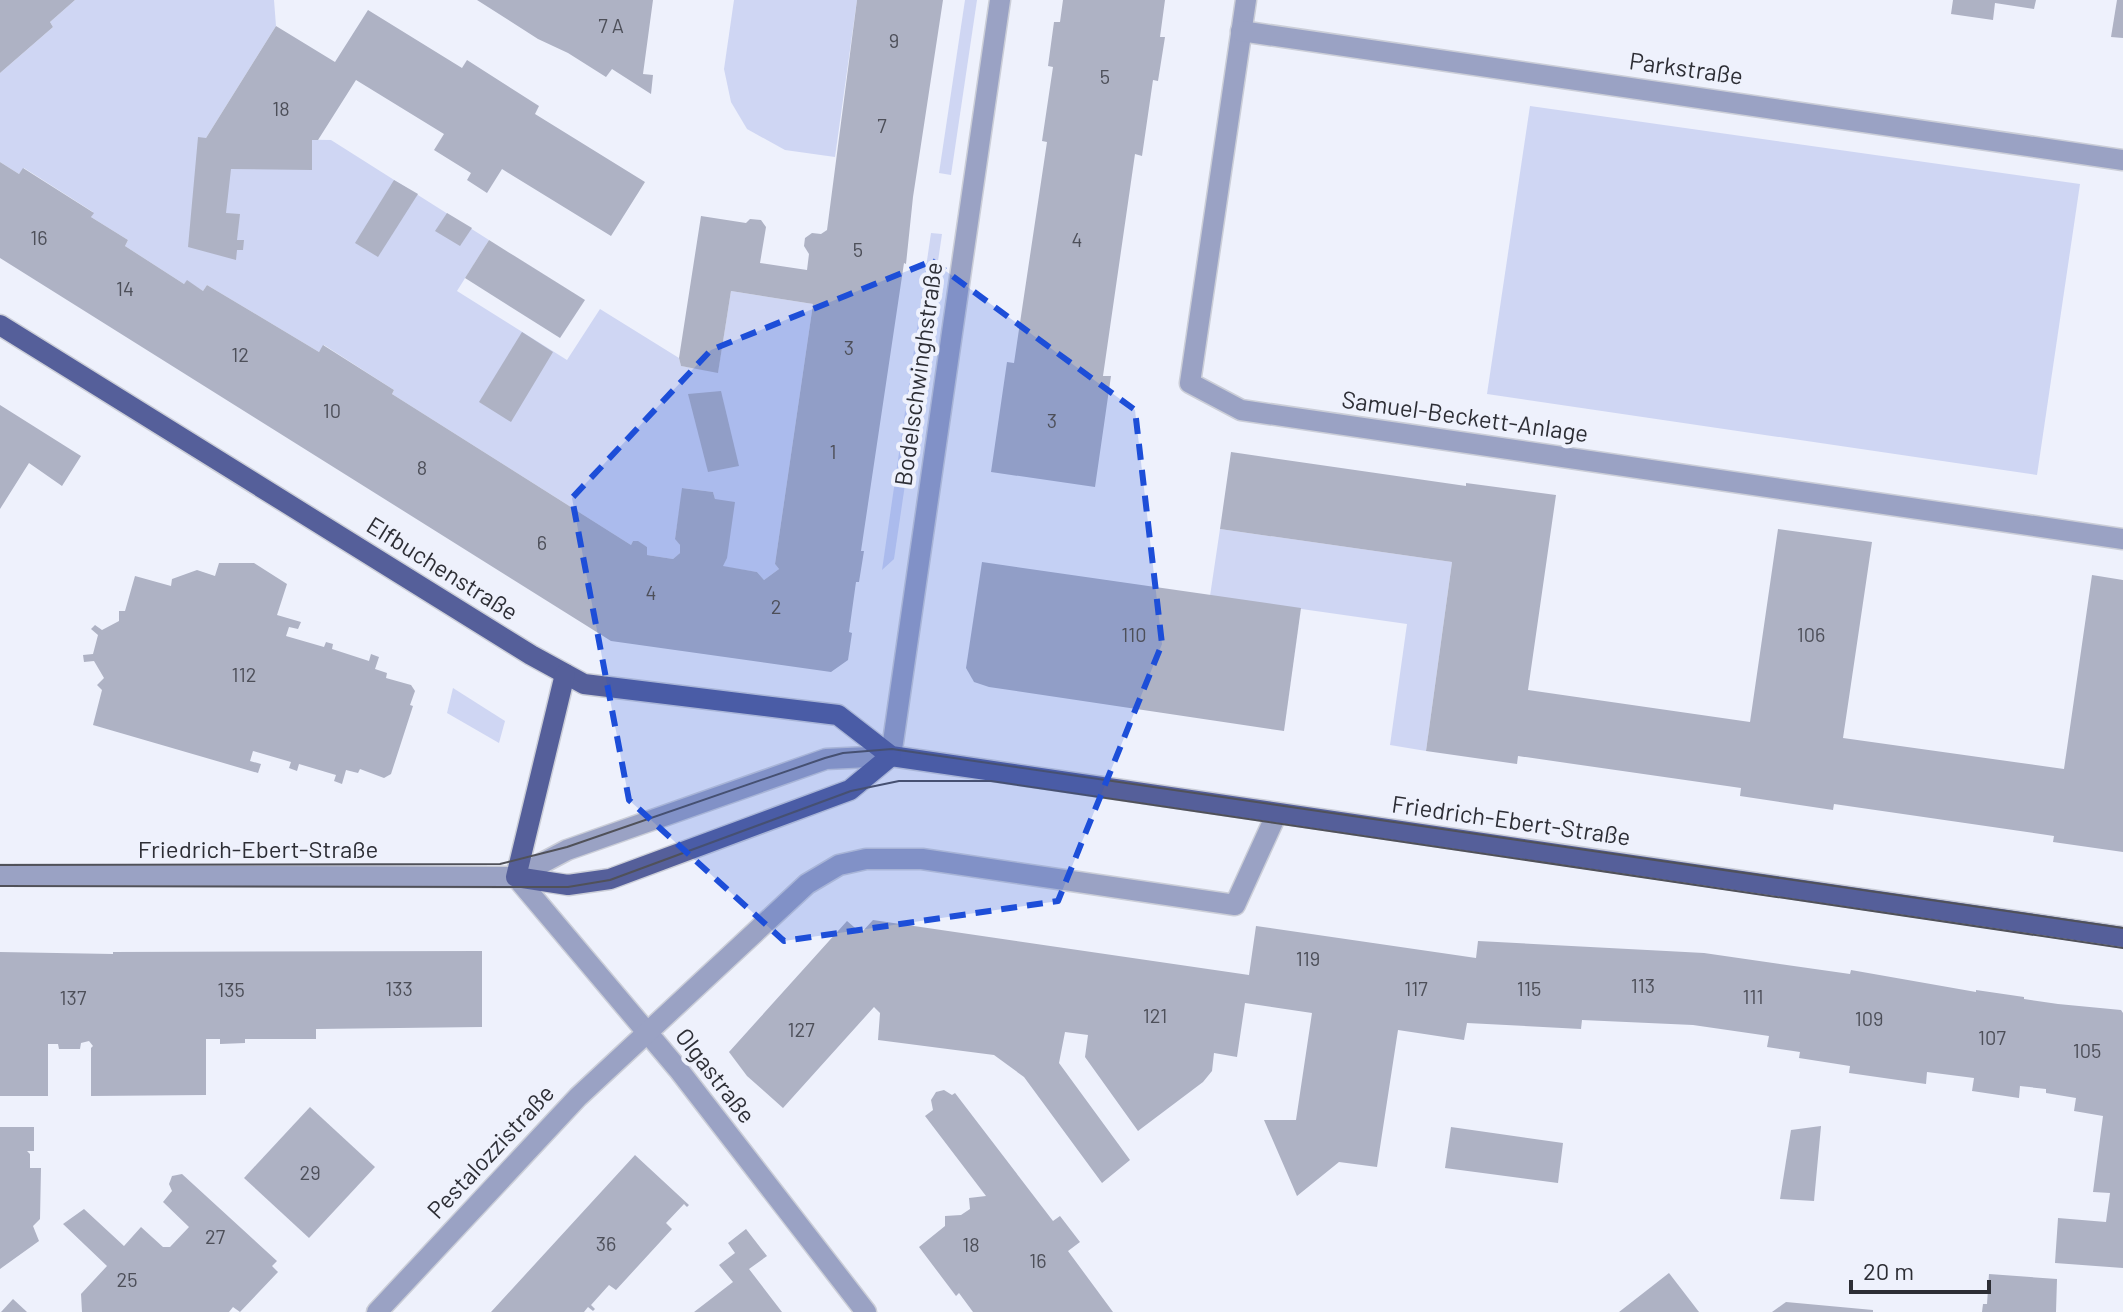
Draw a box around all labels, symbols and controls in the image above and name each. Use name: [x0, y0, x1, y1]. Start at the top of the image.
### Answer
house number: 7 A: [598, 13, 624, 37]
house number: 9: [889, 28, 899, 52]
street label: Parkstraße: [1628, 45, 1745, 90]
house number: 5: [1100, 64, 1110, 88]
house number: 18: [272, 96, 290, 120]
house number: 7: [877, 113, 887, 137]
house number: 16: [30, 225, 48, 249]
house number: 4: [1071, 227, 1083, 251]
house number: 5: [853, 237, 863, 261]
street label: Bodelschwinghstraße: [887, 260, 948, 488]
house number: 14: [116, 276, 134, 300]
house number: 3: [844, 335, 854, 359]
house number: 12: [231, 342, 249, 366]
street label: Samuel-Beckett-Anlage: [1340, 384, 1590, 447]
house number: 10: [323, 398, 341, 422]
house number: 3: [1047, 408, 1057, 432]
house number: 1: [830, 439, 837, 463]
house number: 8: [417, 455, 427, 479]
street label: Elfbuchenstraße: [362, 510, 524, 626]
house number: 6: [537, 530, 547, 554]
house number: 4: [645, 580, 657, 604]
house number: 2: [771, 594, 781, 618]
house number: 110: [1121, 622, 1147, 646]
house number: 106: [1797, 622, 1825, 646]
house number: 112: [232, 662, 256, 686]
street label: Friedrich-Ebert-Straße: [1390, 788, 1632, 851]
street label: Friedrich-Ebert-Straße: [138, 834, 378, 863]
house number: 119: [1296, 946, 1320, 970]
house number: 113: [1631, 973, 1655, 997]
house number: 133: [385, 976, 413, 1000]
house number: 117: [1404, 976, 1428, 1000]
house number: 115: [1517, 976, 1541, 1000]
house number: 135: [217, 977, 245, 1001]
house number: 111: [1742, 984, 1764, 1008]
house number: 137: [60, 985, 87, 1009]
house number: 121: [1143, 1003, 1167, 1027]
house number: 109: [1855, 1006, 1883, 1030]
house number: 127: [787, 1017, 815, 1041]
street label: Olgastraße: [670, 1022, 762, 1128]
house number: 107: [1978, 1025, 2006, 1049]
house number: 105: [2073, 1038, 2101, 1062]
street label: Pestalozzistraße: [421, 1078, 559, 1224]
house number: 29: [299, 1160, 321, 1184]
house number: 27: [205, 1224, 226, 1248]
house number: 36: [596, 1231, 616, 1255]
house number: 18: [962, 1232, 980, 1256]
scale bar: [1851, 1244, 1989, 1294]
house number: 16: [1029, 1248, 1047, 1272]
text: 20 m: [1863, 1256, 1914, 1285]
house number: 25: [117, 1267, 138, 1291]

